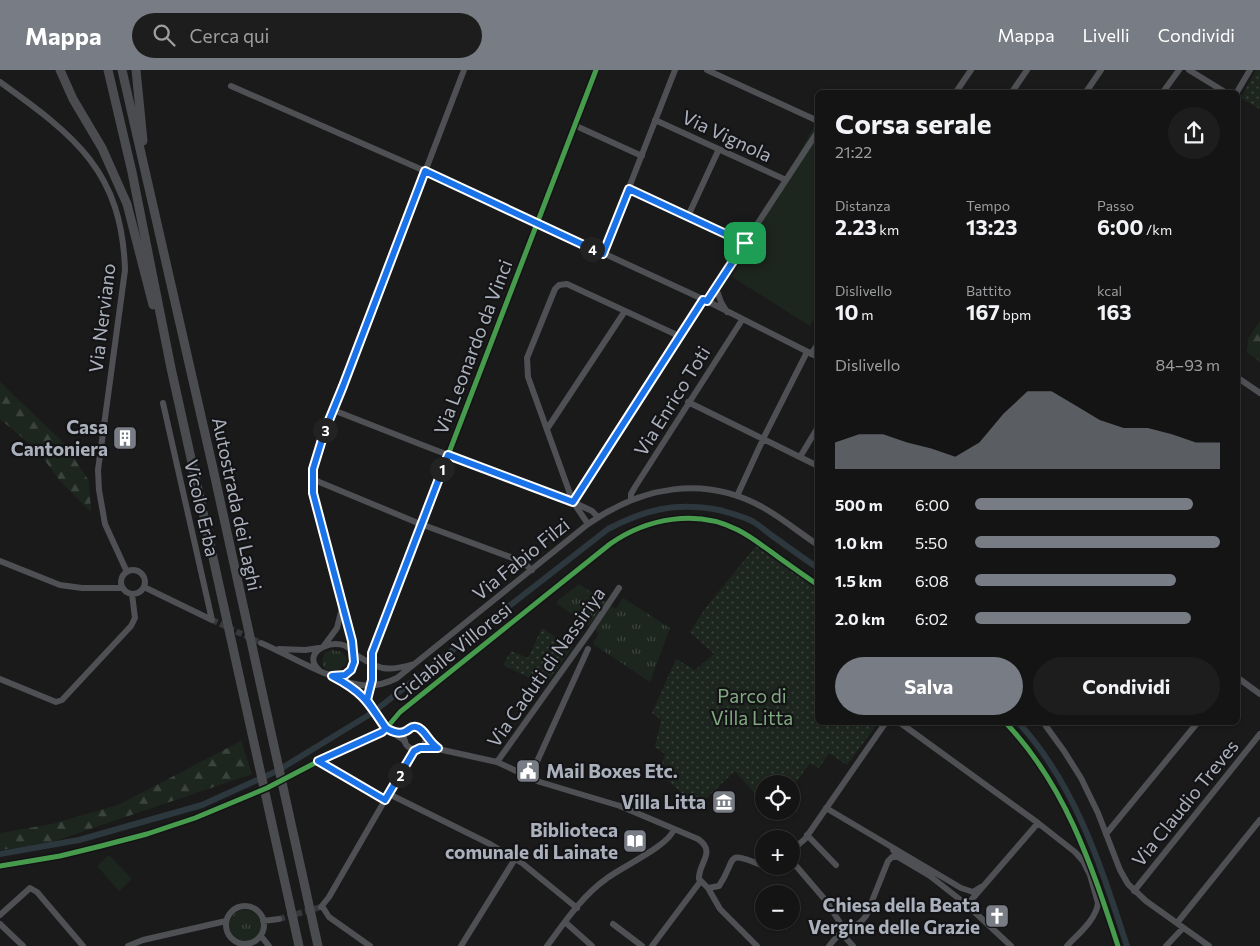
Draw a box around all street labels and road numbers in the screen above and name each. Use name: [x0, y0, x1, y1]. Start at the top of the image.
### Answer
street label: Via Vignola: [679, 105, 776, 166]
street label: Via Leonardo da Vinci: [429, 256, 516, 438]
street label: Via Nerviano: [83, 262, 120, 374]
street label: Via Enrico Toti: [629, 342, 714, 460]
street label: Autostrada dei Laghi: [208, 415, 267, 593]
street label: Vicolo Erba: [180, 457, 225, 558]
street label: Via Fabio Filzi: [468, 513, 574, 605]
street label: Via Caduti di Nassiriya: [482, 582, 610, 751]
street label: Ciclabile Villoresi: [388, 597, 516, 707]
street label: Via Claudio Treves: [1126, 735, 1243, 871]

